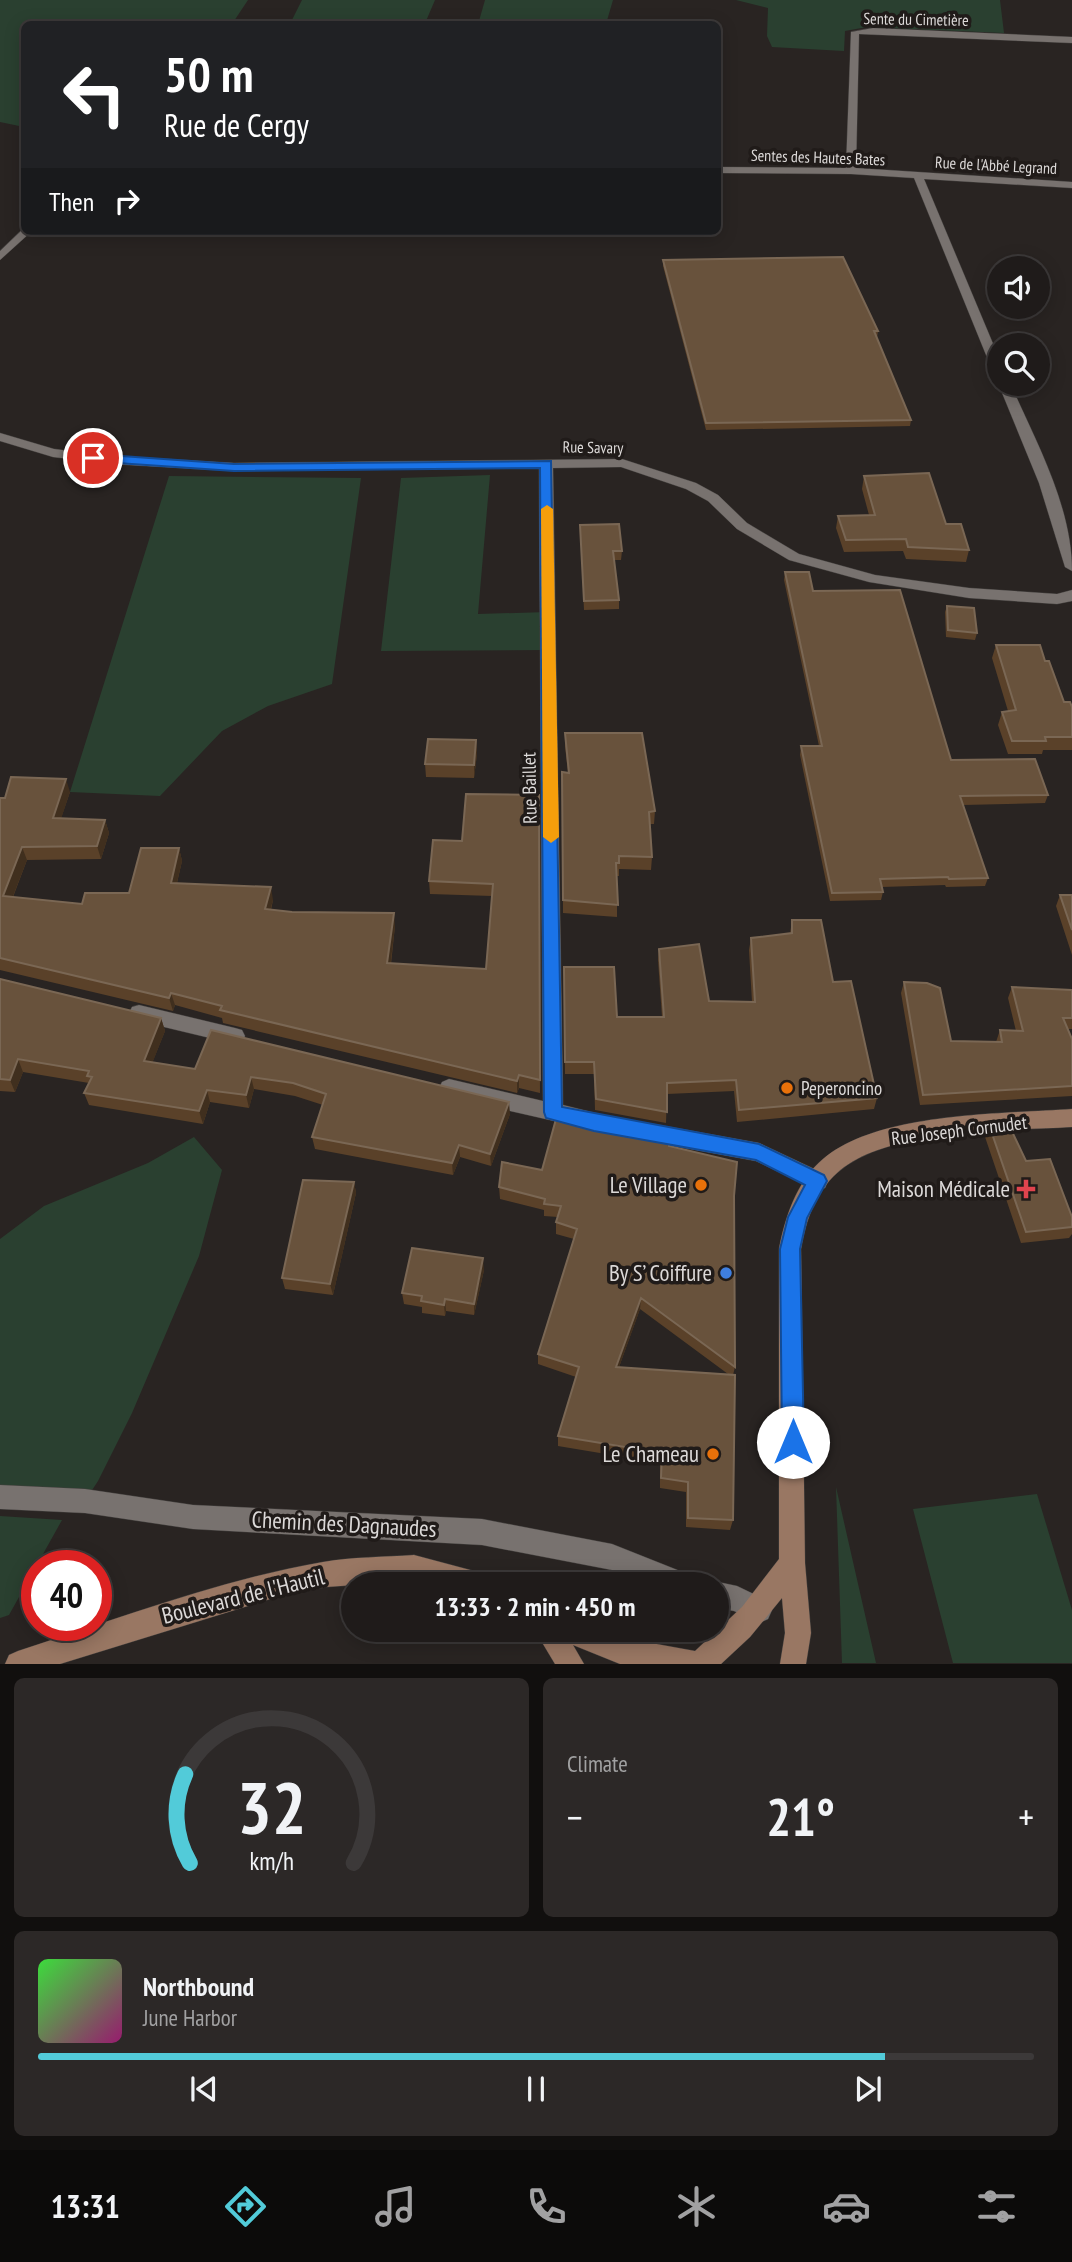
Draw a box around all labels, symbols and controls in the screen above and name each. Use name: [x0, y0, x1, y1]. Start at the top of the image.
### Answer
street label: Sente du Cimetière: [863, 8, 969, 30]
text: 50 m: [164, 42, 253, 106]
icon: left: [49, 49, 140, 140]
text: Rue de Cergy: [164, 104, 309, 146]
street label: Sentes des Hautes Bates: [751, 145, 885, 169]
street label: Rue de l'Abbé Legrand: [934, 152, 1058, 178]
icon: right: [108, 182, 146, 220]
text: Then: [49, 185, 94, 218]
map controls: [987, 256, 1050, 396]
button: sound: [987, 256, 1050, 319]
button: search: [987, 333, 1050, 396]
pin: [63, 428, 123, 488]
street label: Rue Savary: [562, 436, 624, 458]
icon: arrive: [74, 439, 112, 477]
street label: Rue Baillet: [516, 751, 542, 824]
place label: Peperoncino: [801, 1076, 882, 1100]
marker: Peperoncino: [779, 1080, 795, 1096]
street label: Rue Joseph Cornudet: [890, 1110, 1029, 1150]
place label: Le Village: [610, 1170, 687, 1199]
place label: Maison Médicale: [877, 1174, 1010, 1203]
marker: Le Village: [693, 1177, 709, 1193]
marker: Maison Médicale: [1016, 1179, 1036, 1199]
place label: By S’ Coiffure: [609, 1258, 712, 1287]
marker: By S’ Coiffure: [718, 1265, 734, 1281]
position arrow: [756, 1405, 830, 1479]
place label: Le Chameau: [603, 1439, 699, 1468]
marker: Le Chameau: [705, 1446, 721, 1462]
street label: Chemin des Dagnaudes: [251, 1504, 437, 1543]
speed limit sign: 40: [21, 1550, 112, 1641]
street label: Boulevard de l'Hautil: [159, 1561, 328, 1630]
text: 13:33 · 2 min · 450 m: [435, 1590, 635, 1623]
text: Climate: [567, 1749, 628, 1778]
text: 32: [237, 1760, 306, 1854]
text: 21°: [766, 1783, 835, 1850]
text: −: [567, 1792, 583, 1841]
text: +: [1018, 1792, 1034, 1841]
text: km/h: [249, 1845, 294, 1877]
text: Northbound: [143, 1970, 254, 2003]
text: June Harbor: [143, 2003, 237, 2032]
icon: previous: [185, 2070, 223, 2108]
icon: pause: [517, 2070, 555, 2108]
icon: next: [849, 2070, 887, 2108]
icon: directions: [221, 2182, 270, 2231]
icon: music: [371, 2182, 420, 2231]
icon: phone: [522, 2182, 571, 2231]
icon: climate: [672, 2182, 721, 2231]
icon: car: [822, 2182, 871, 2231]
icon: filters: [972, 2182, 1021, 2231]
text: 13:31: [51, 2185, 120, 2227]

